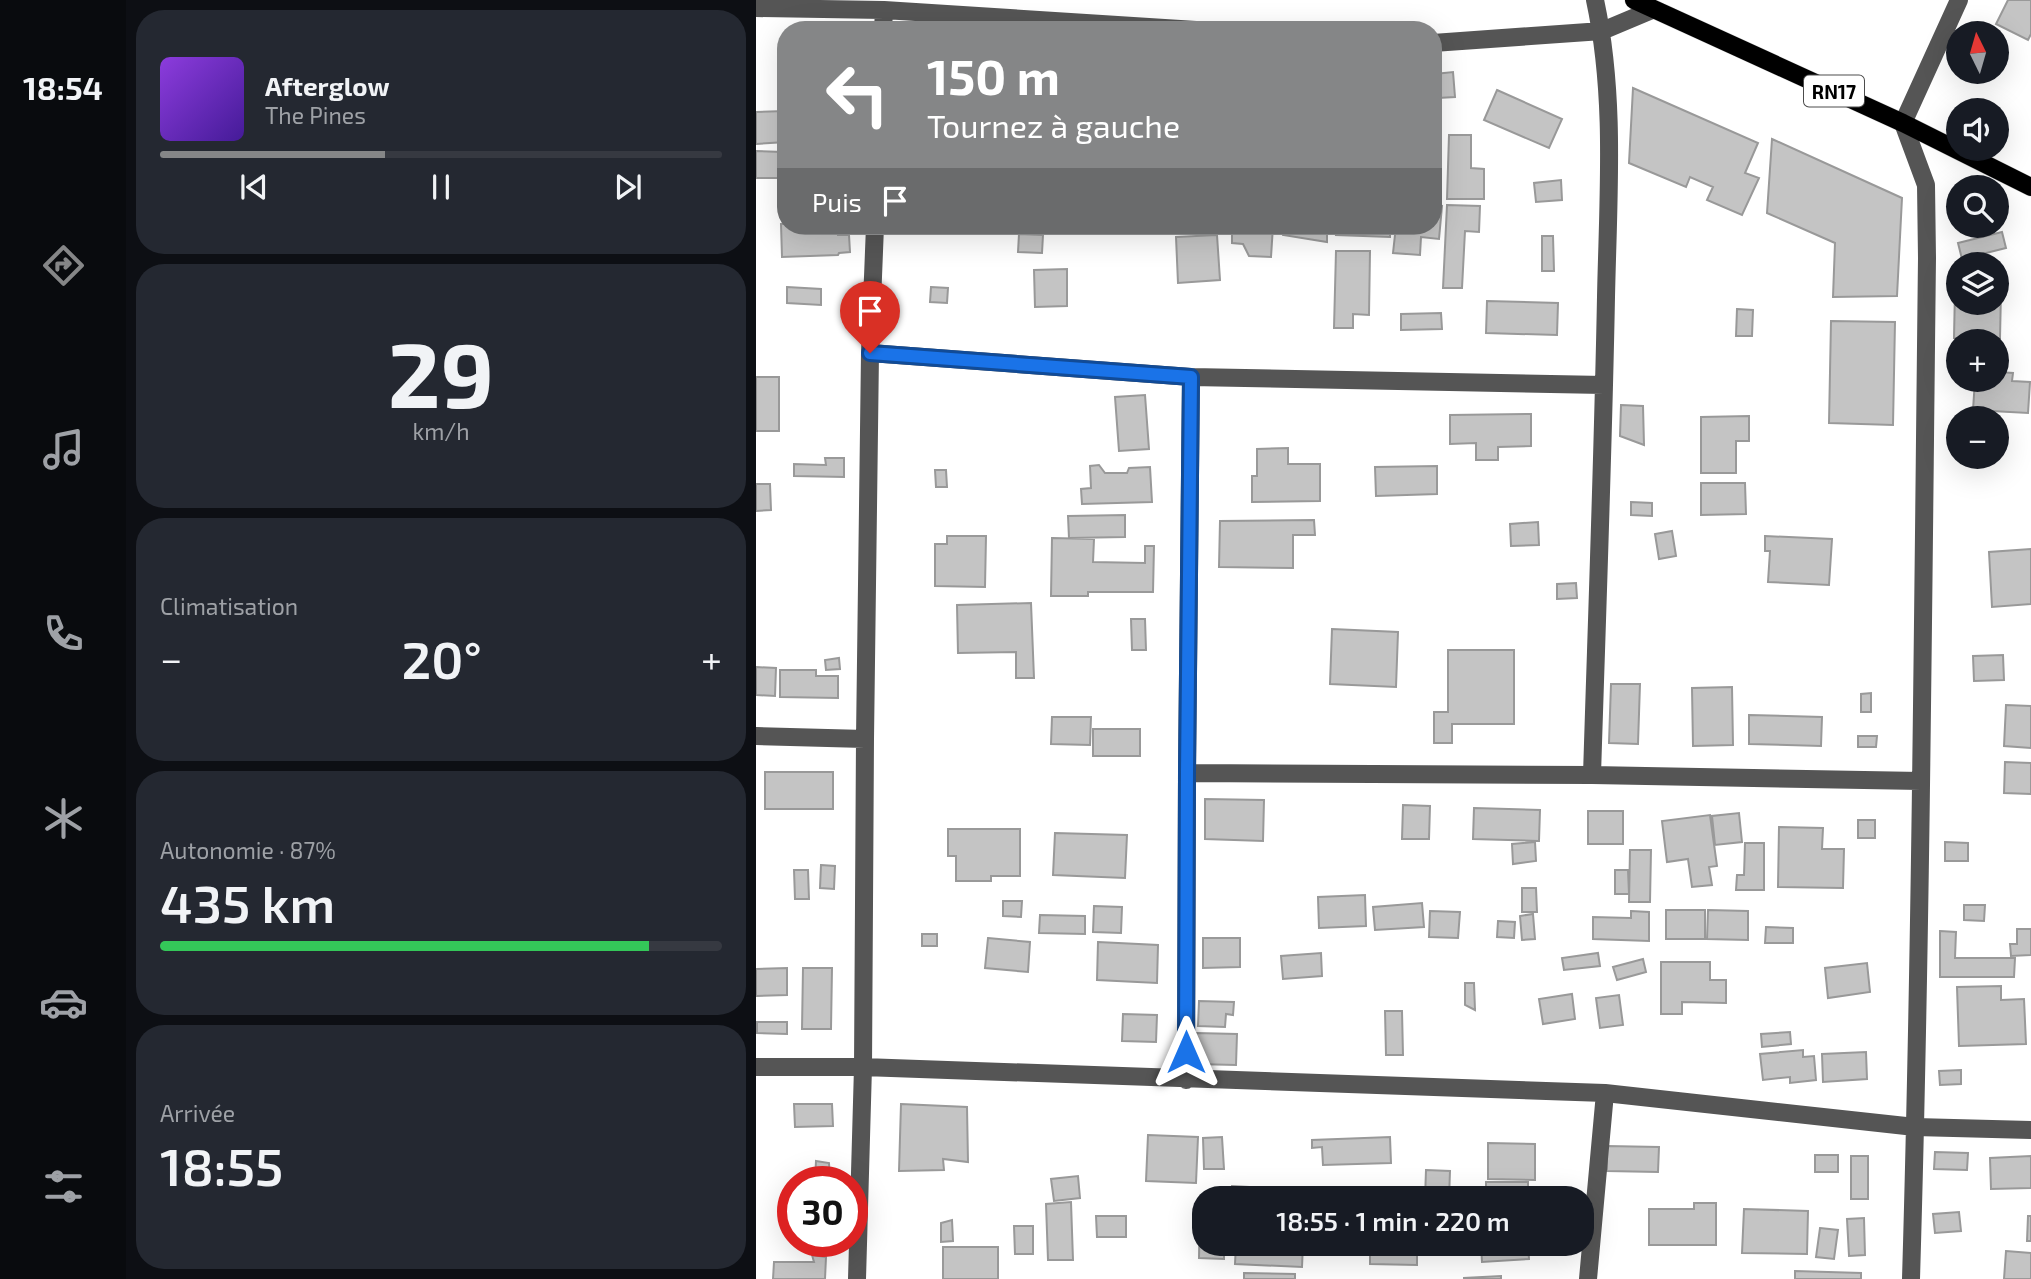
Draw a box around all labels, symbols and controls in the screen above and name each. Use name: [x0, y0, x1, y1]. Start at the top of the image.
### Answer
north arrow: [1946, 21, 2009, 84]
map controls: [1946, 21, 2009, 469]
text: 150 m: [927, 46, 1060, 105]
icon: left: [812, 49, 903, 140]
text: 18:54: [23, 68, 103, 106]
text: Afterglow: [265, 70, 390, 101]
road number: RN17: [1804, 76, 1864, 106]
button: sound: [1946, 98, 2009, 161]
text: The Pines: [265, 101, 366, 129]
text: Tournez à gauche: [927, 106, 1180, 144]
icon: previous: [235, 168, 273, 206]
icon: pause: [422, 168, 460, 206]
icon: next: [609, 168, 647, 206]
button: search: [1946, 175, 2009, 238]
icon: arrive: [876, 182, 914, 220]
text: Puis: [812, 186, 862, 217]
icon: directions: [39, 241, 88, 290]
button: layers: [1946, 252, 2009, 315]
pin: [840, 281, 900, 353]
icon: arrive: [851, 292, 889, 330]
text: 29: [388, 317, 494, 426]
button: +: [1946, 329, 2009, 392]
button: −: [1946, 406, 2009, 469]
text: km/h: [412, 417, 470, 445]
icon: music: [39, 425, 88, 474]
text: Climatisation: [160, 592, 298, 620]
icon: phone: [39, 609, 88, 658]
text: 20°: [401, 627, 482, 689]
text: −: [160, 635, 182, 681]
text: +: [701, 635, 722, 681]
icon: climate: [39, 794, 88, 843]
text: Autonomie · 87%: [160, 836, 336, 864]
text: 435 km: [160, 871, 335, 933]
icon: car: [39, 978, 88, 1027]
position arrow: [1149, 1015, 1223, 1089]
text: Arrivée: [160, 1099, 235, 1127]
text: 18:55: [160, 1134, 283, 1196]
icon: filters: [39, 1162, 88, 1211]
speed limit sign: 30: [777, 1166, 868, 1257]
text: 18:55 · 1 min · 220 m: [1276, 1205, 1510, 1236]

